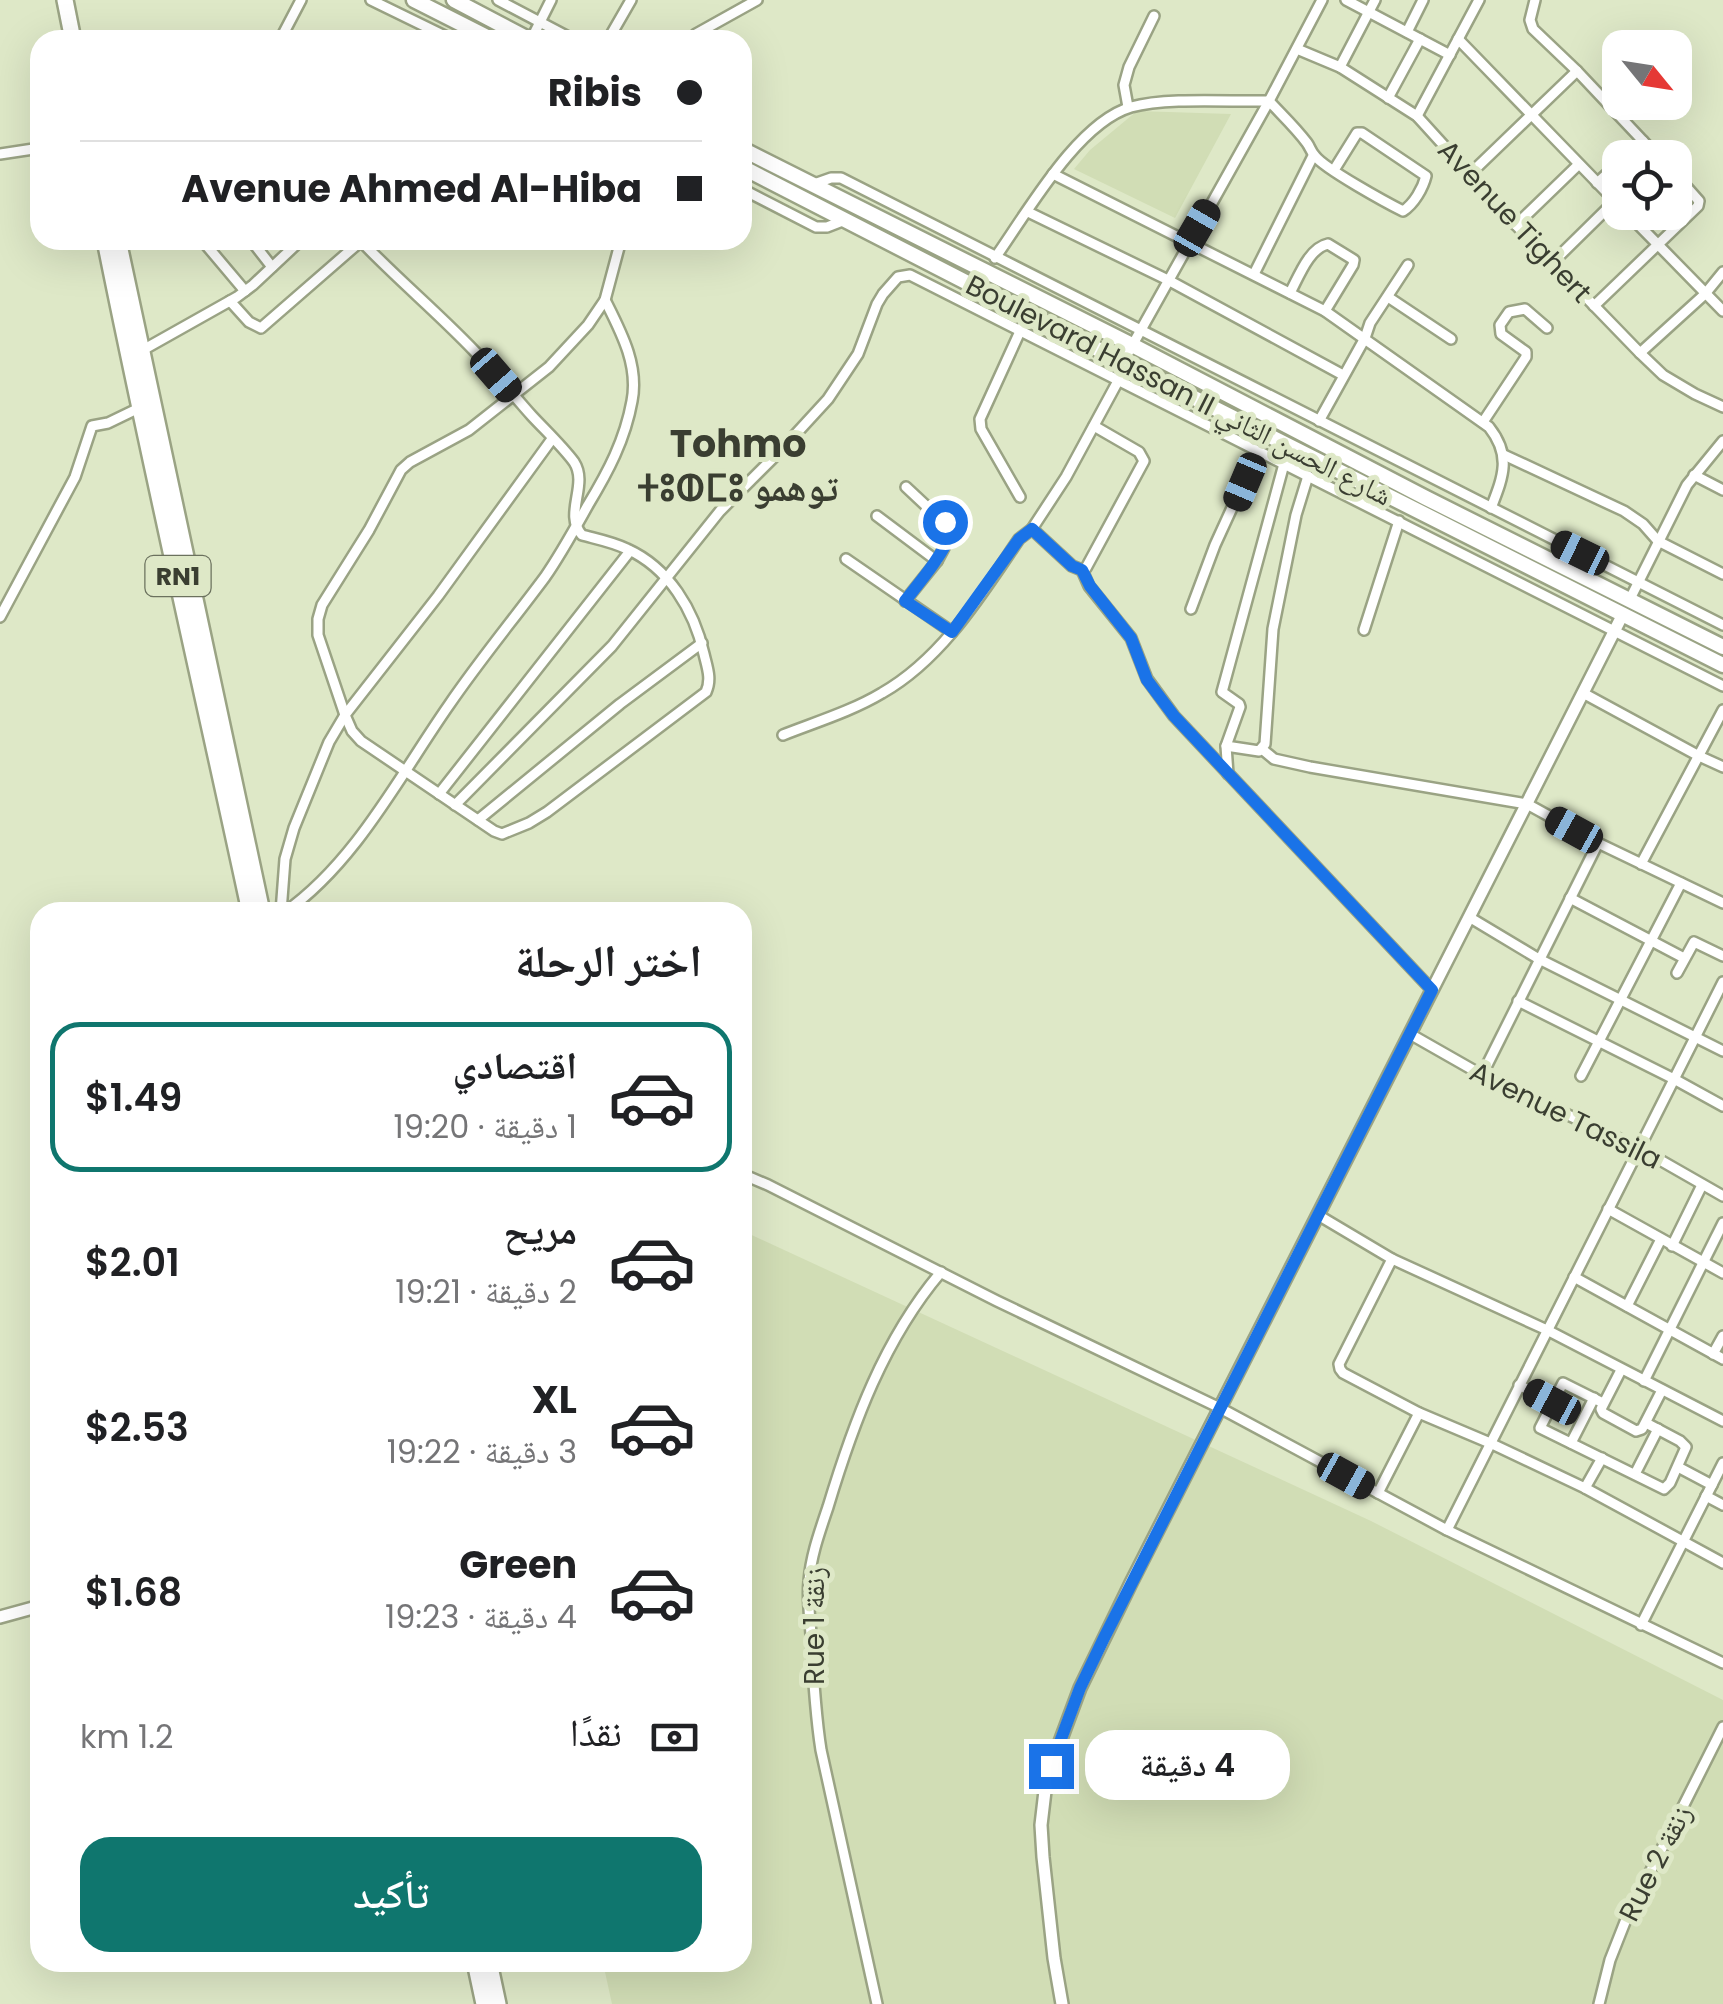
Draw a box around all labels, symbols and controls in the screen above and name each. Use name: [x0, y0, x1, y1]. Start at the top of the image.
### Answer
north arrow: [1602, 30, 1692, 120]
map controls: [1602, 30, 1692, 230]
text: Ribis: [548, 66, 642, 119]
street label: Avenue Tighert: [1429, 131, 1600, 311]
button: locate: [1602, 140, 1692, 230]
text: Avenue Ahmed Al-Hiba: [181, 162, 642, 215]
car: [1169, 195, 1225, 261]
street label: Boulevard Hassan II شارع الحسن الثاني: [958, 266, 1398, 518]
car: [465, 343, 527, 407]
district label: Tohmo ⵜⵓⵀⵎⵓ توهمو: [638, 417, 839, 514]
car: [1219, 449, 1271, 515]
route start: [923, 500, 968, 545]
car: [1546, 526, 1614, 580]
road number: RN1: [146, 556, 210, 596]
car: [1540, 802, 1608, 858]
text: اختر الرحلة: [515, 930, 702, 993]
text: اقتصادي: [453, 1039, 577, 1092]
icon: car: [607, 1052, 697, 1142]
street label: Avenue Tassila: [1463, 1052, 1668, 1179]
text: $1.49: [85, 1071, 182, 1124]
text: 1 دقيقة · 19:20: [394, 1104, 577, 1149]
text: مريح: [503, 1204, 577, 1257]
icon: car: [607, 1217, 697, 1307]
text: $2.01: [85, 1236, 180, 1289]
text: 2 دقيقة · 19:21: [395, 1269, 577, 1314]
text: XL: [532, 1373, 577, 1426]
car: [1518, 1375, 1586, 1429]
icon: car: [607, 1382, 697, 1472]
text: $2.53: [85, 1401, 189, 1454]
text: 3 دقيقة · 19:22: [387, 1429, 577, 1474]
car: [1312, 1448, 1380, 1504]
text: Green: [459, 1538, 577, 1591]
icon: car: [607, 1547, 697, 1637]
text: $1.68: [85, 1566, 182, 1619]
street label: Rue 1 زنقة: [795, 1567, 834, 1685]
text: 4 دقيقة · 19:23: [385, 1594, 577, 1639]
text: نقدًا: [570, 1706, 622, 1759]
icon: cash: [647, 1710, 702, 1765]
text: 1.2 km: [80, 1714, 173, 1759]
callout: 4 دقيقة: [1086, 1731, 1291, 1801]
text: 4 دقيقة: [1140, 1742, 1235, 1787]
route end: [1029, 1744, 1074, 1789]
street label: Rue 2 زنقة: [1610, 1799, 1701, 1928]
button: تأكيد: [80, 1837, 702, 1952]

